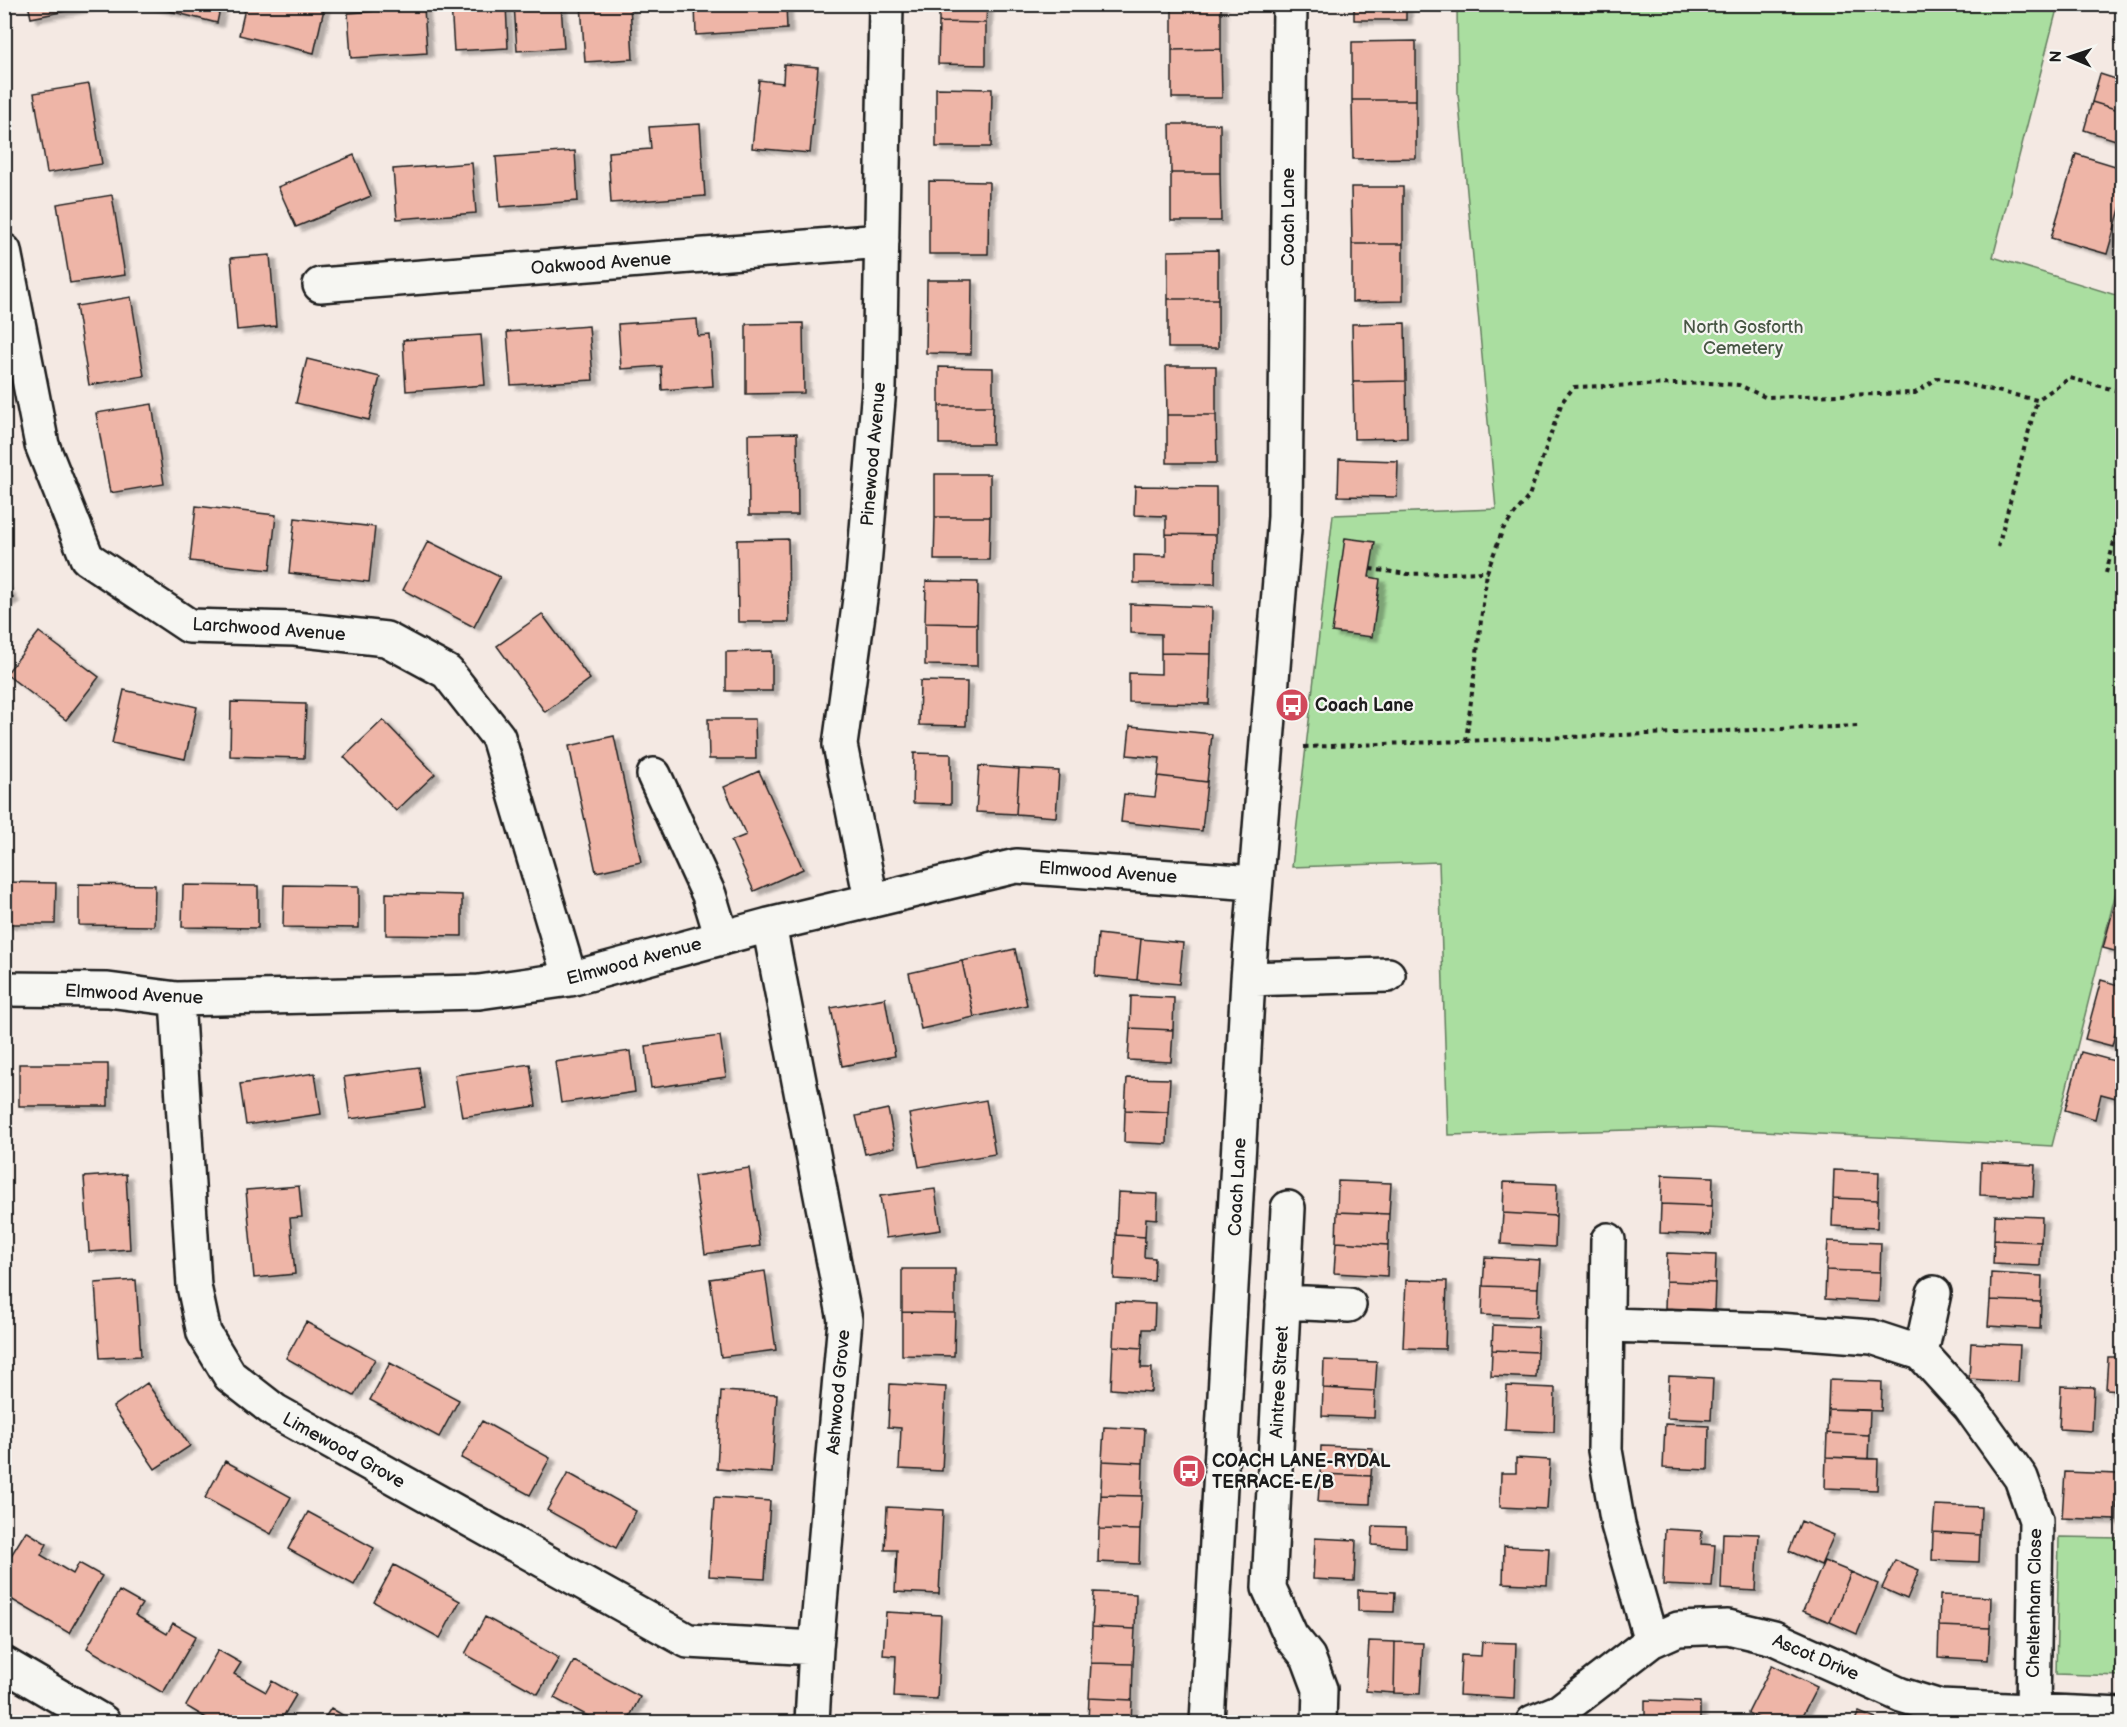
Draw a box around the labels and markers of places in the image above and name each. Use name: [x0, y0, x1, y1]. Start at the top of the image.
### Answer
bus stop icon: Coach Lane: [1274, 687, 1310, 723]
place label: Coach Lane: [1315, 695, 1414, 716]
place label: COACH LANE-RYDAL TERRACE-E/B: [1212, 1451, 1391, 1493]
bus stop icon: COACH LANE-RYDAL TERRACE-E/B: [1171, 1453, 1207, 1489]

